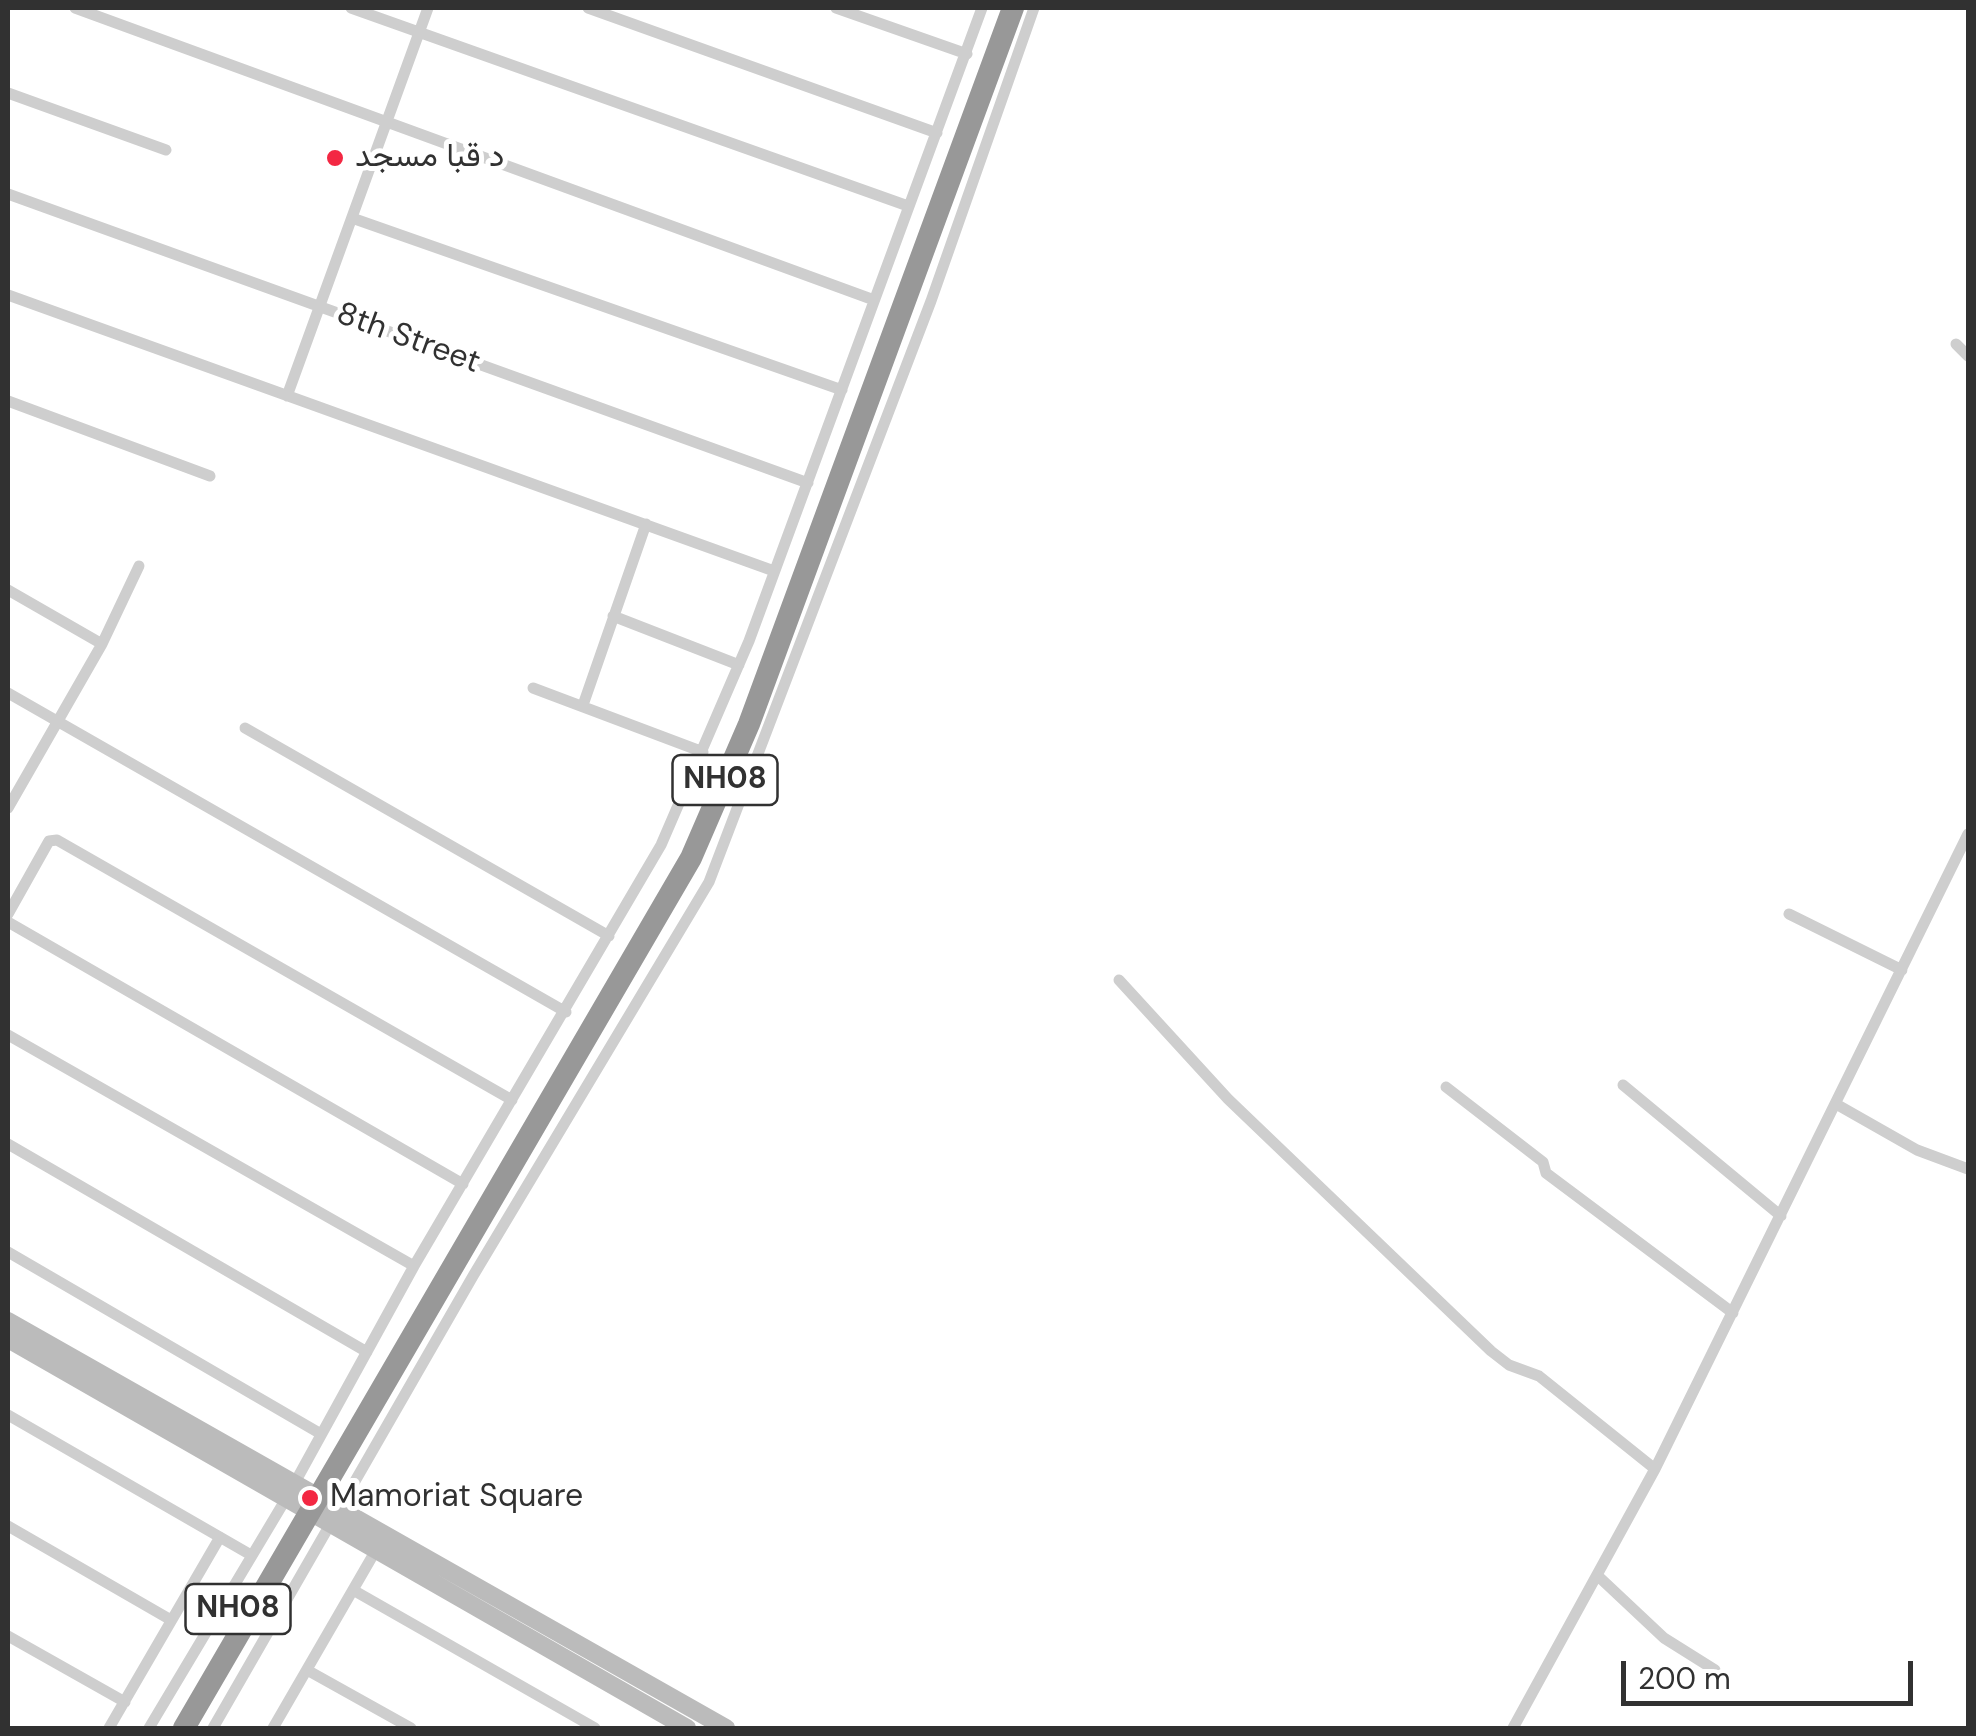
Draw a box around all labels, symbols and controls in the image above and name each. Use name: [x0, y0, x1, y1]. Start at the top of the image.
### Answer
place label: د قبا مسجد: [355, 139, 504, 177]
marker: د قبا مسجد: [324, 147, 346, 169]
street label: 8th Street: [331, 295, 485, 383]
road number: NH08: [672, 755, 778, 805]
place label: Mamoriat Square: [330, 1479, 583, 1517]
marker: Mamoriat Square: [299, 1487, 321, 1509]
road number: NH08: [186, 1584, 290, 1634]
scale bar: [1626, 1641, 1918, 1703]
text: 200 m: [1638, 1659, 1731, 1698]

